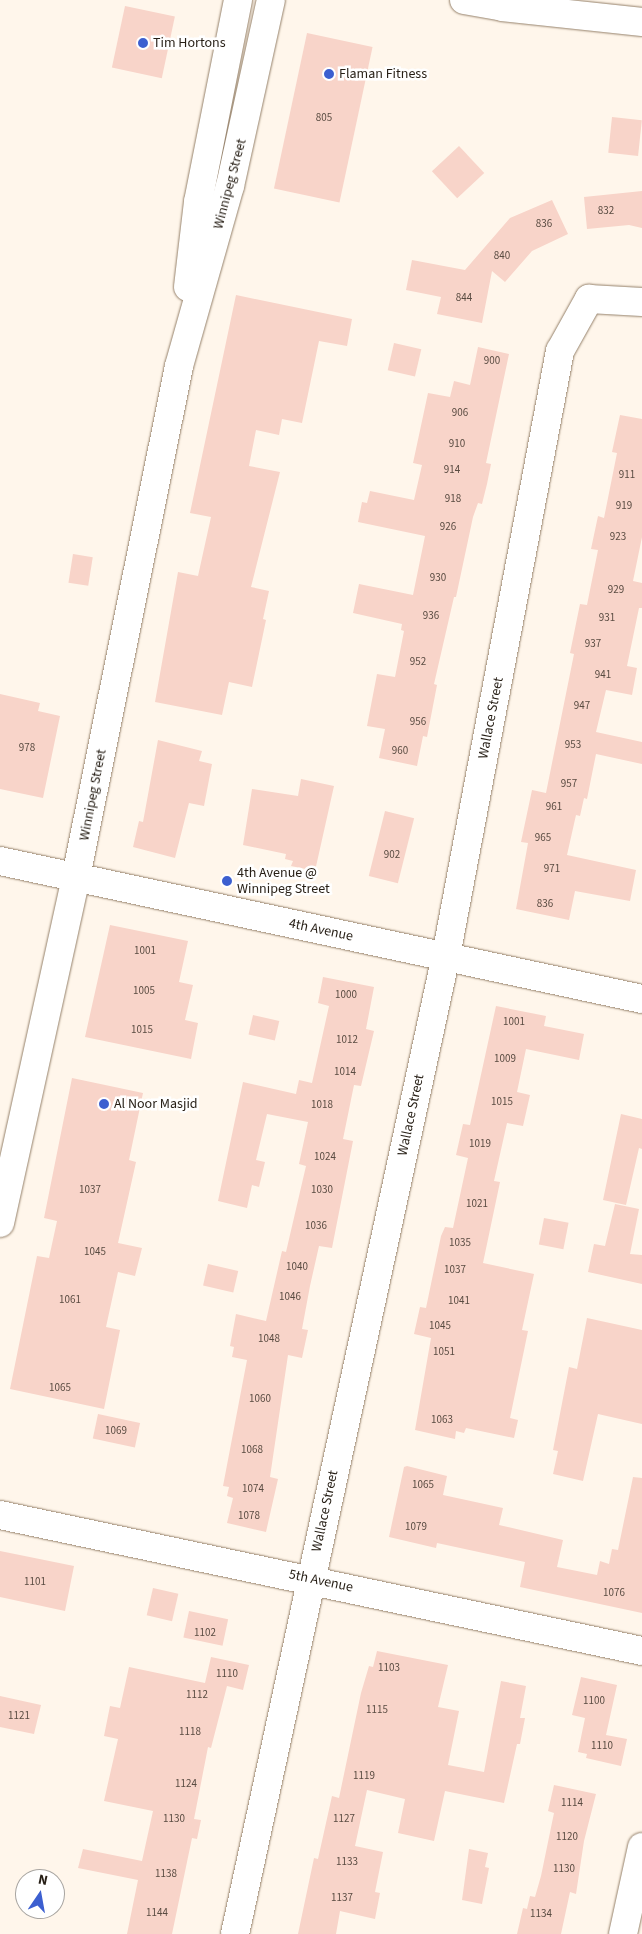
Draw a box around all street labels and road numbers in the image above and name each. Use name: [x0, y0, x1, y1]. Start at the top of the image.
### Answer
street label: Winnipeg Street: [210, 137, 250, 231]
street label: Wallace Street: [475, 676, 507, 760]
street label: Winnipeg Street: [76, 748, 110, 842]
street label: 4th Avenue: [287, 915, 355, 945]
street label: Wallace Street: [394, 1073, 428, 1157]
street label: Wallace Street: [308, 1469, 342, 1553]
street label: 5th Avenue: [287, 1566, 355, 1596]

